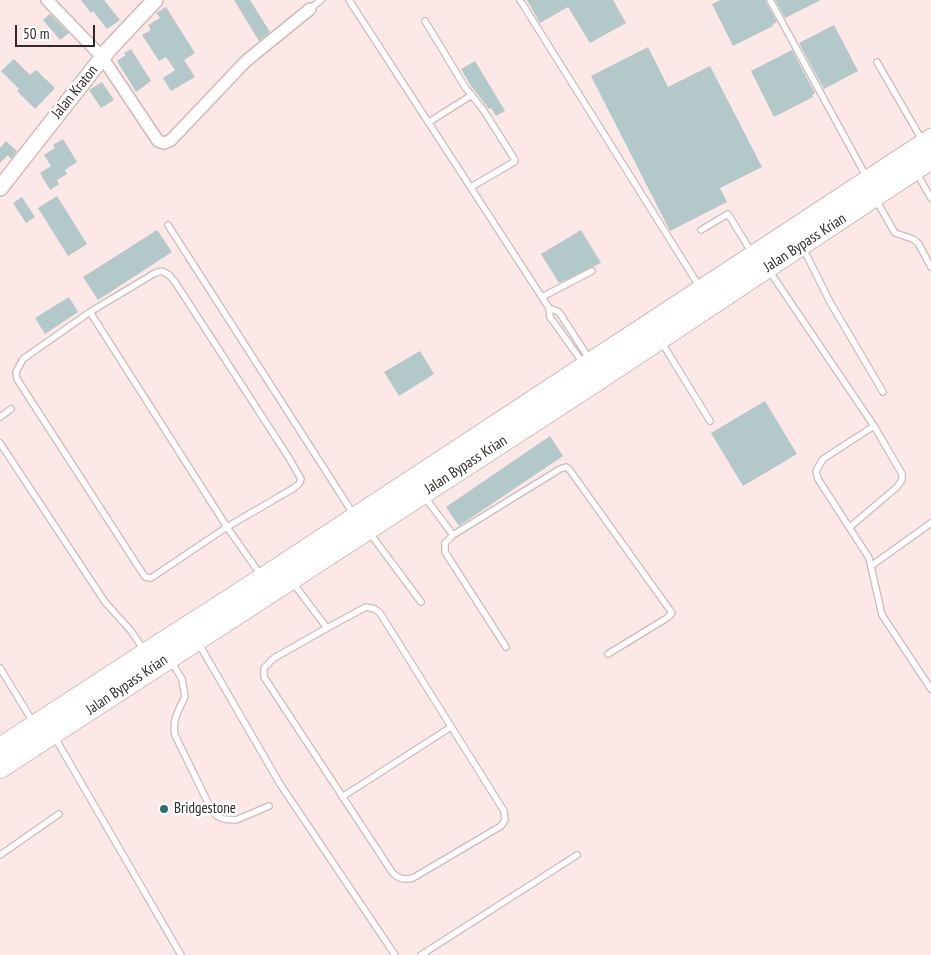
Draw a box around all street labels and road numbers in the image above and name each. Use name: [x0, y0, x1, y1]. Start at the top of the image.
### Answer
street label: Jalan Kraton: [48, 62, 102, 122]
street label: Jalan Bypass Krian: [760, 210, 850, 276]
street label: Jalan Bypass Krian: [421, 432, 511, 498]
street label: Jalan Bypass Krian: [83, 651, 171, 719]

